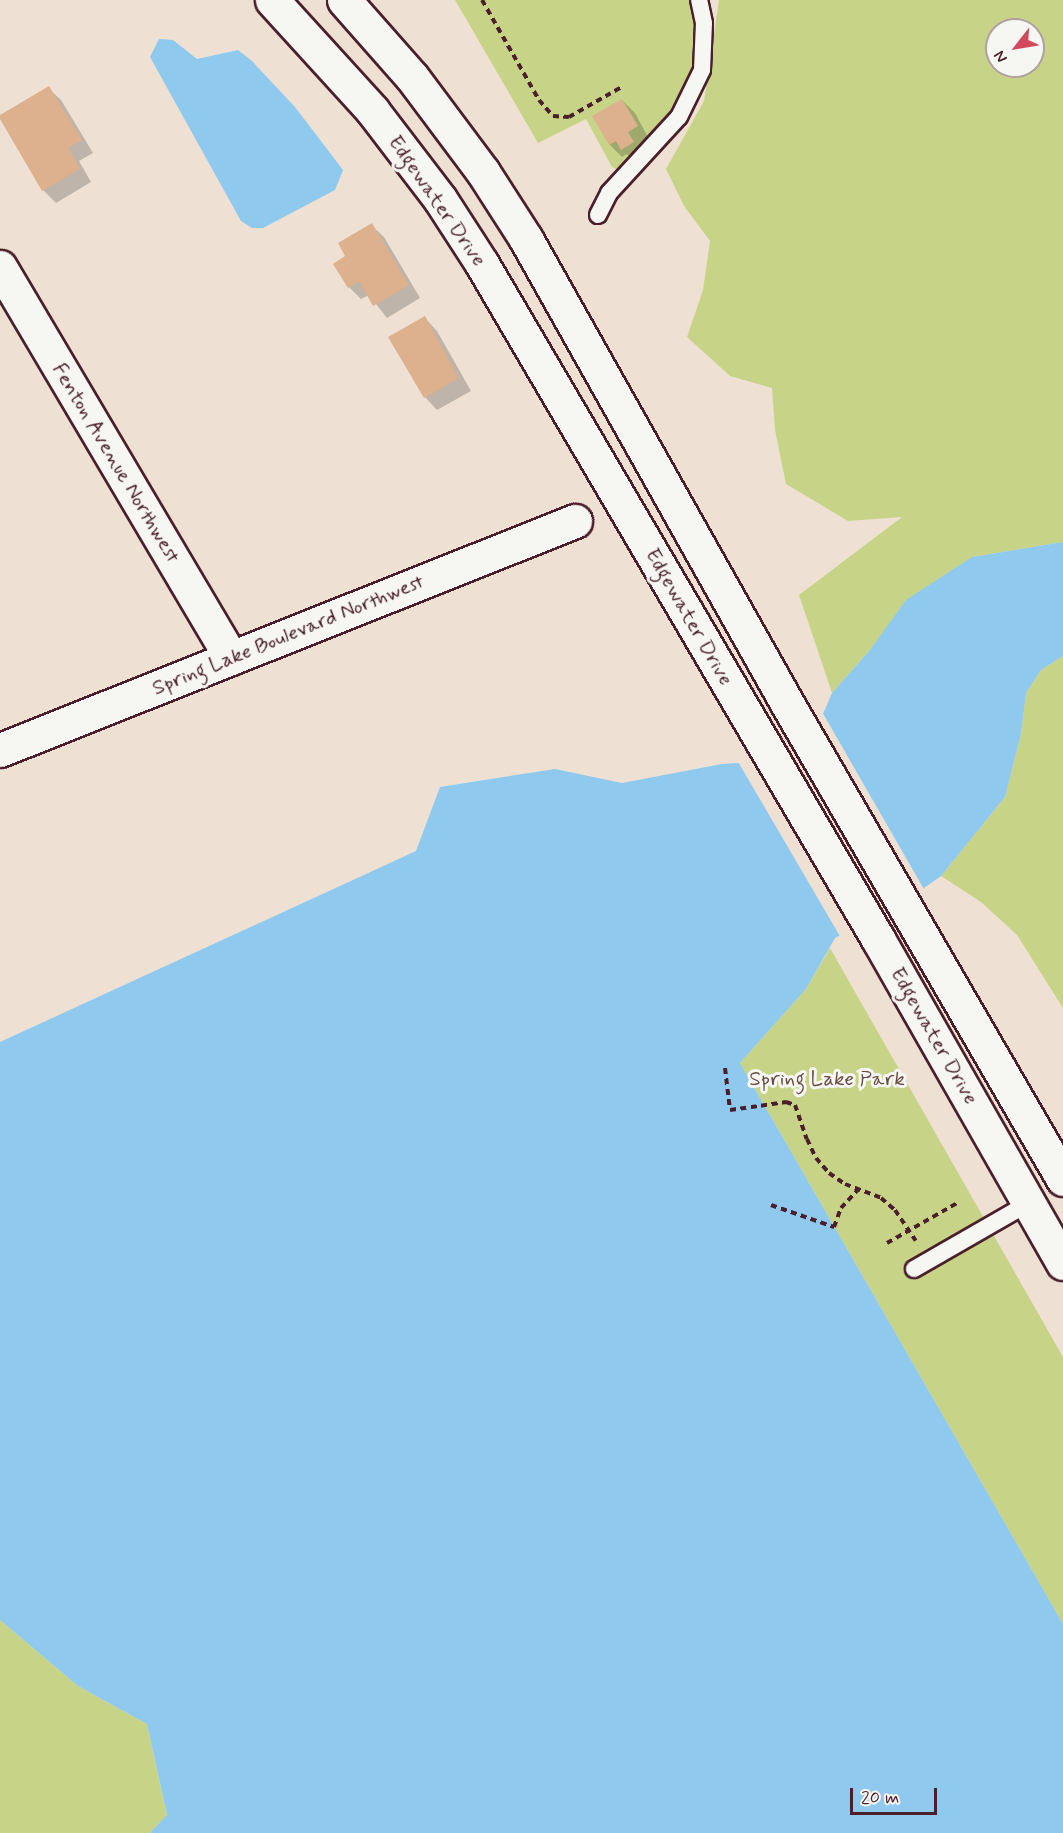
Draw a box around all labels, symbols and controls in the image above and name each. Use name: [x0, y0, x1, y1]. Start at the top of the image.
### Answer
north arrow: [985, 18, 1045, 78]
text: N: [989, 47, 1013, 66]
street label: Edgewater Drive: [383, 131, 491, 271]
street label: Fenton Avenue Northwest: [47, 360, 185, 566]
street label: Edgewater Drive: [640, 545, 738, 689]
street label: Spring Lake Boulevard Northwest: [149, 569, 427, 701]
street label: Edgewater Drive: [885, 964, 983, 1108]
park label: Spring Lake Park: [750, 1066, 904, 1092]
scale bar: [853, 1776, 940, 1814]
text: 20 m: [861, 1786, 899, 1810]

